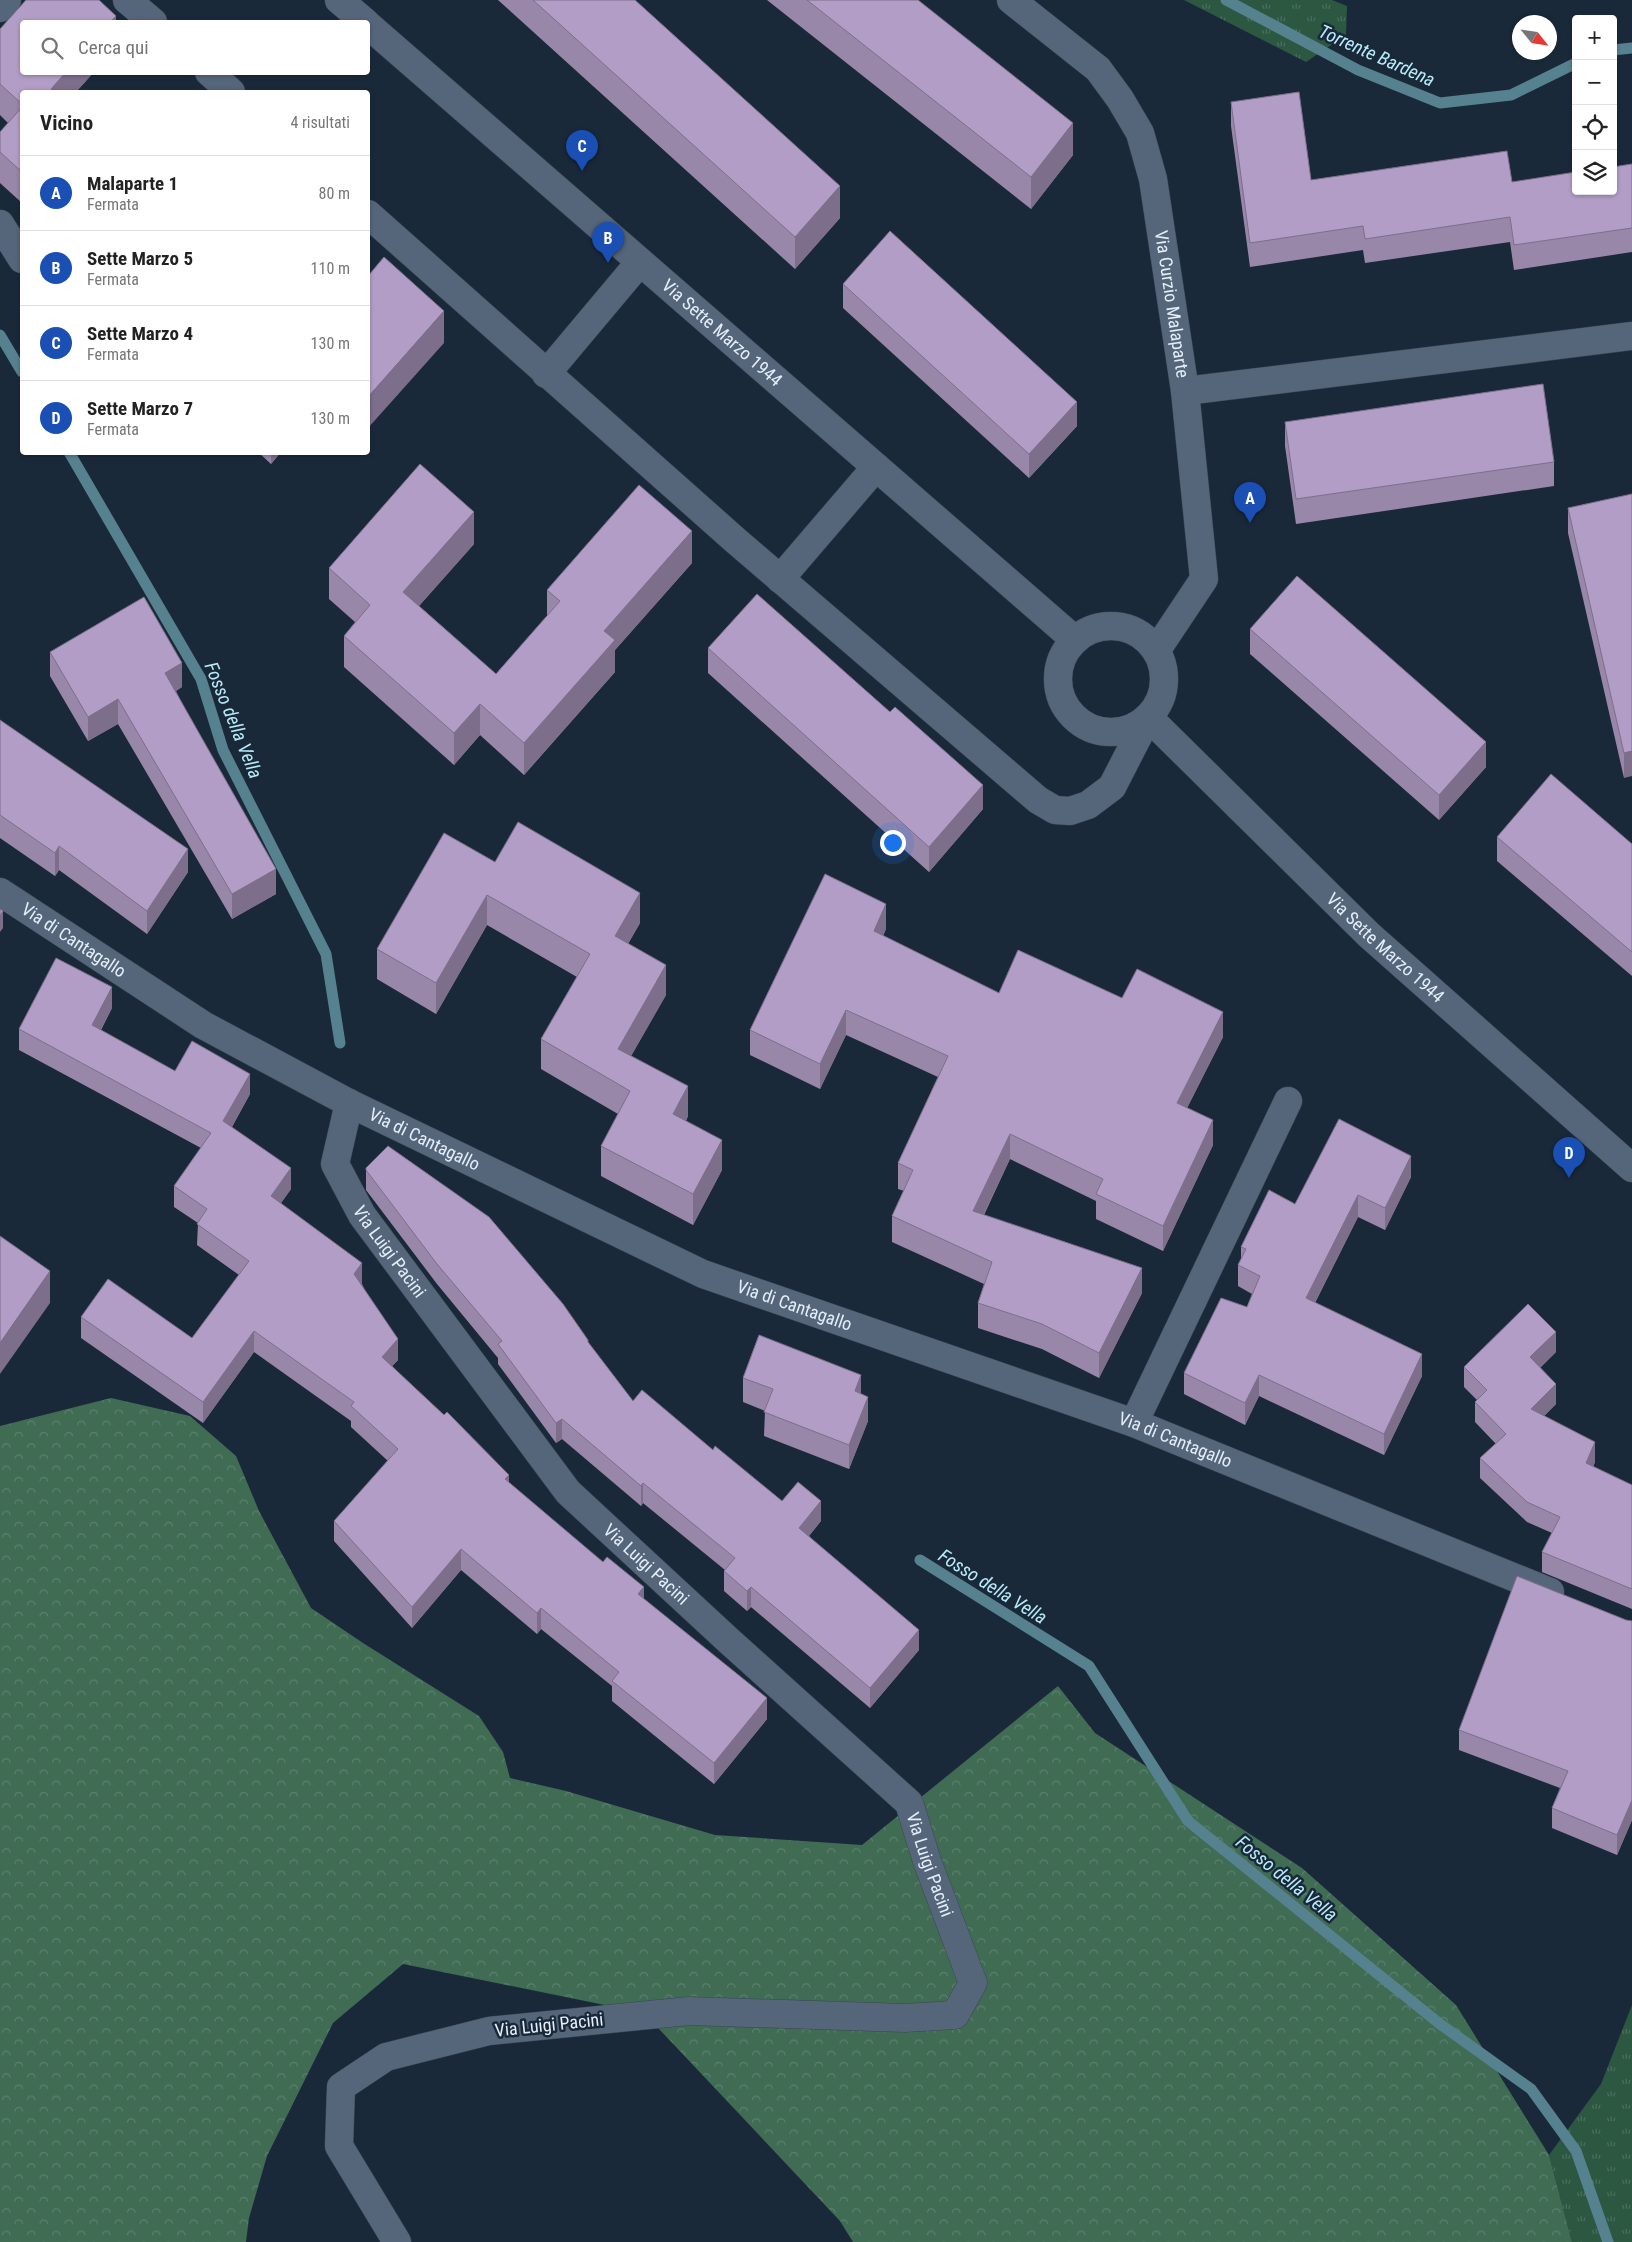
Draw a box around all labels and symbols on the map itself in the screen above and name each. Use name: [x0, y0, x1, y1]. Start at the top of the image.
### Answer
north arrow: [1512, 15, 1557, 60]
water label: Torrente Bardena: [1315, 20, 1438, 91]
pin: C: [566, 130, 598, 171]
pin: B: [592, 222, 624, 263]
street label: Via Curzio Malaparte: [1151, 229, 1194, 379]
street label: Via Sette Marzo 1944: [658, 275, 787, 390]
pin: A: [1234, 482, 1266, 523]
water label: Fosso della Vella: [200, 659, 267, 782]
your location: [880, 830, 906, 856]
street label: Via Sette Marzo 1944: [1322, 888, 1449, 1007]
street label: Via di Cantagallo: [18, 898, 130, 982]
street label: Via di Cantagallo: [366, 1103, 484, 1175]
pin: D: [1553, 1137, 1585, 1178]
street label: Via Luigi Pacini: [349, 1202, 431, 1301]
street label: Via di Cantagallo: [734, 1275, 855, 1335]
street label: Via di Cantagallo: [1116, 1407, 1235, 1472]
street label: Via Luigi Pacini: [599, 1519, 694, 1609]
water label: Fosso della Vella: [934, 1544, 1051, 1629]
street label: Via Luigi Pacini: [903, 1810, 958, 1920]
water label: Fosso della Vella: [1231, 1831, 1342, 1926]
street label: Via Luigi Pacini: [494, 2008, 604, 2041]

